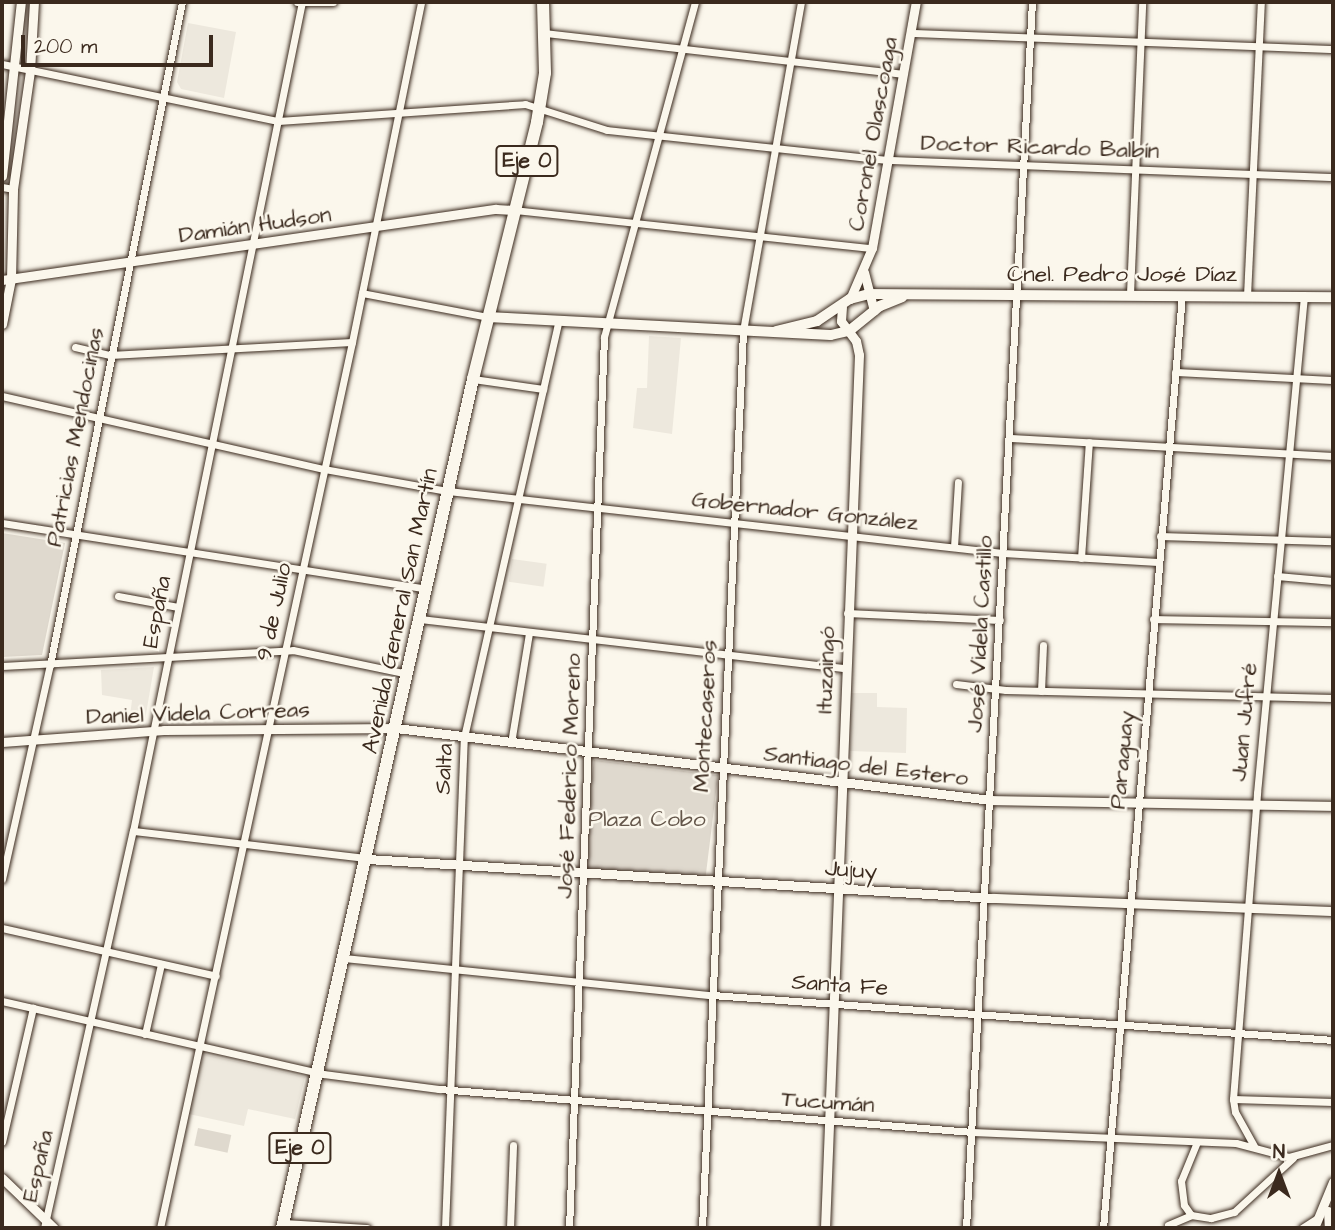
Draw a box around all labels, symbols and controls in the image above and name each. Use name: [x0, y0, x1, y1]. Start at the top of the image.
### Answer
scale bar: [24, 21, 217, 65]
text: 200 m: [34, 32, 97, 61]
street label: Coronel Olascoaga: [842, 35, 904, 233]
street label: Doctor Ricardo Balbín: [920, 129, 1160, 165]
road number: Eje 0: [494, 144, 560, 178]
street label: Damián Hudson: [177, 201, 333, 249]
street label: Cnel. Pedro José Díaz: [1007, 260, 1237, 288]
street label: Patricias Mendocinas: [40, 325, 110, 549]
street label: Avenida General San Martín: [356, 466, 444, 756]
street label: Gobernador González: [690, 485, 920, 537]
street label: José Videla Castillo: [961, 535, 999, 733]
street label: 9 de Julio: [250, 560, 298, 664]
street label: España: [137, 574, 177, 650]
street label: Ituzaingó: [811, 626, 841, 714]
street label: Montecaseros: [687, 639, 723, 793]
street label: José Federico Moreno: [551, 653, 587, 899]
street label: Juan Jufré: [1225, 662, 1263, 782]
street label: Daniel Videla Correas: [86, 695, 310, 731]
street label: Paraguay: [1104, 710, 1140, 810]
street label: Santiago del Estero: [762, 740, 970, 792]
street label: Salta: [429, 743, 459, 795]
park label: Plaza Cobo: [588, 805, 706, 833]
street label: Jujuy: [824, 854, 878, 886]
street label: Santa Fe: [791, 968, 889, 1002]
street label: Tucumán: [780, 1085, 876, 1119]
street label: España: [16, 1127, 60, 1205]
road number: Eje 0: [267, 1130, 333, 1166]
north arrow: [1244, 1139, 1314, 1209]
text: N: [1273, 1139, 1285, 1166]

